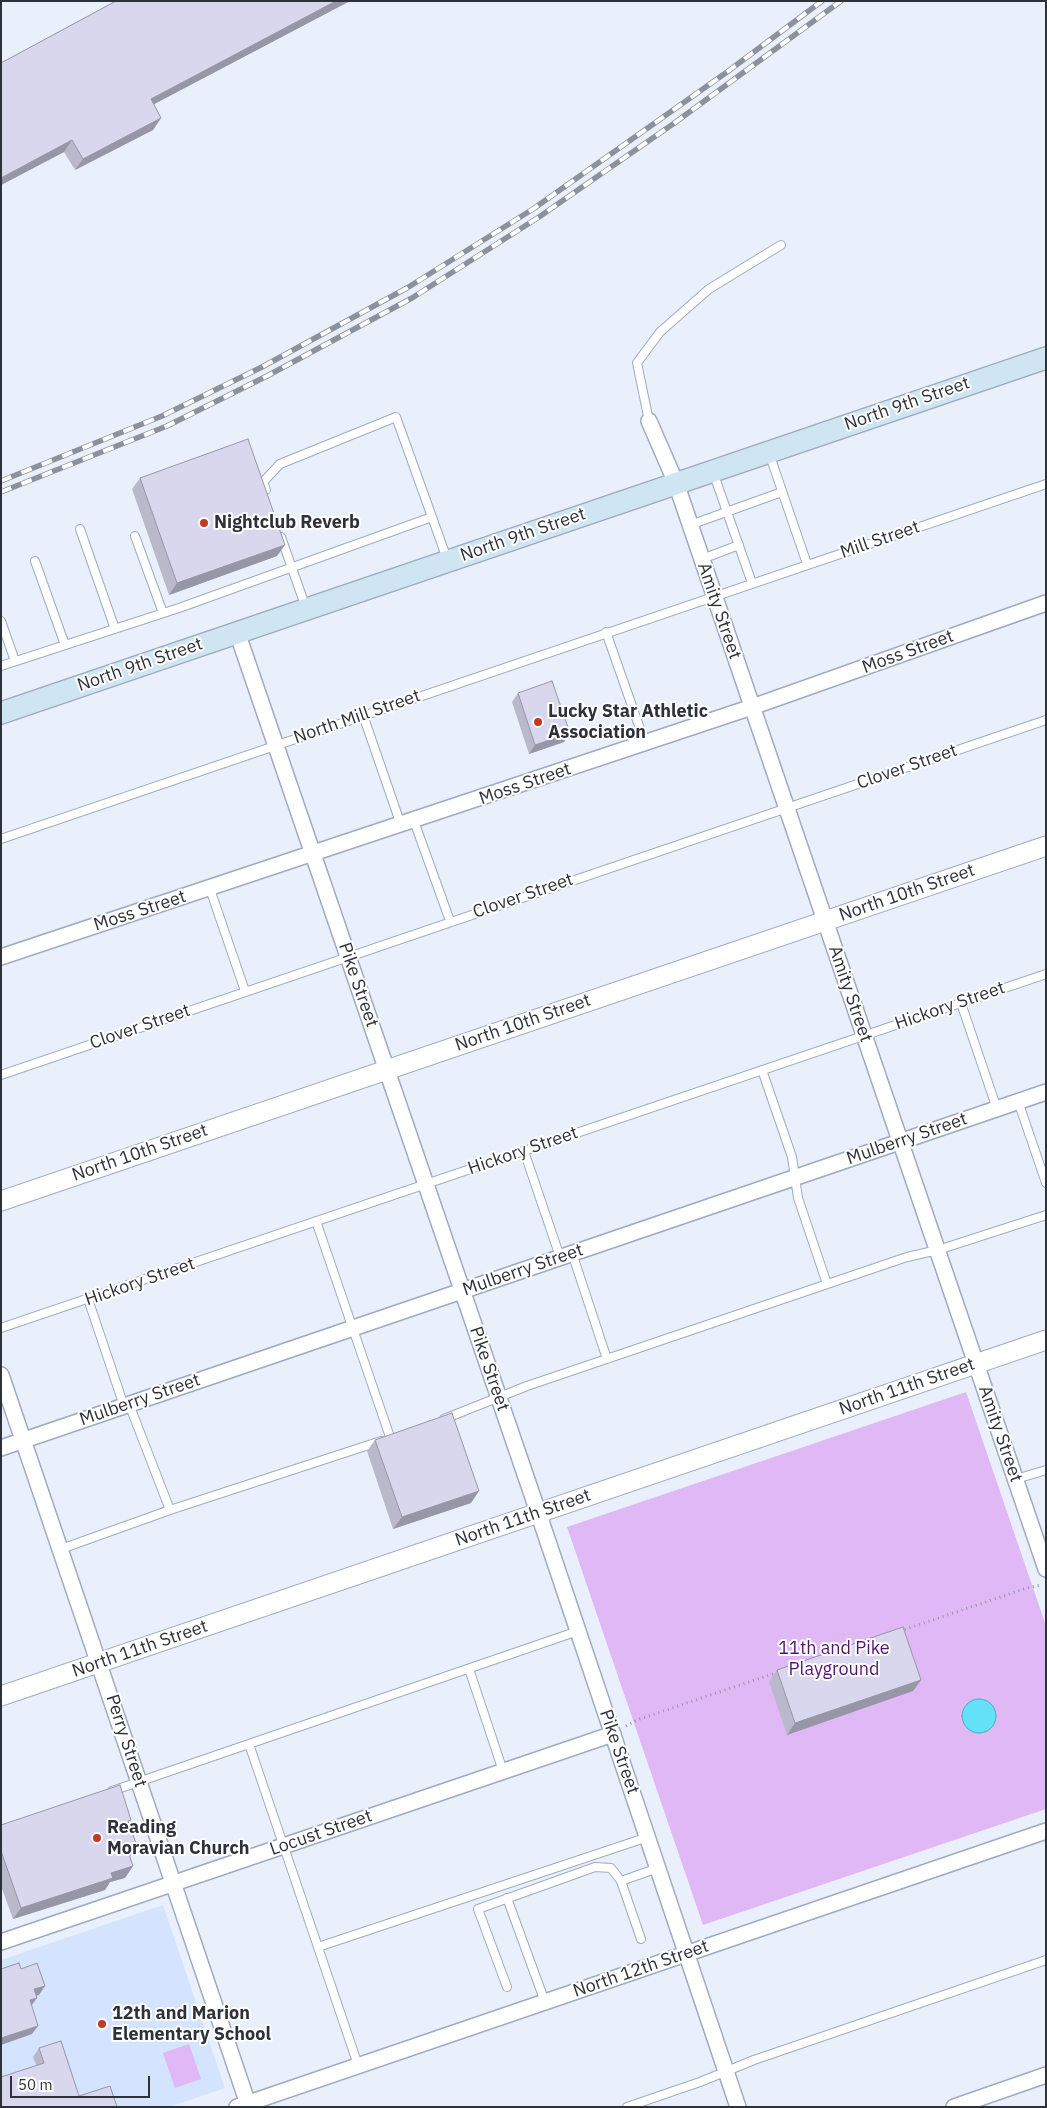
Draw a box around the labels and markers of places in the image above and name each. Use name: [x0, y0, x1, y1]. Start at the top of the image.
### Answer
place label: Nightclub Reverb: [214, 512, 360, 534]
marker: Nightclub Reverb: [198, 517, 210, 529]
place label: Lucky Star Athletic Association: [548, 701, 708, 744]
marker: Lucky Star Athletic Association: [532, 716, 544, 728]
place label: Reading Moravian Church: [107, 1817, 249, 1860]
marker: Reading Moravian Church: [91, 1832, 103, 1844]
place label: 12th and Marion Elementary School: [112, 2003, 271, 2046]
marker: 12th and Marion Elementary School: [96, 2018, 108, 2030]

